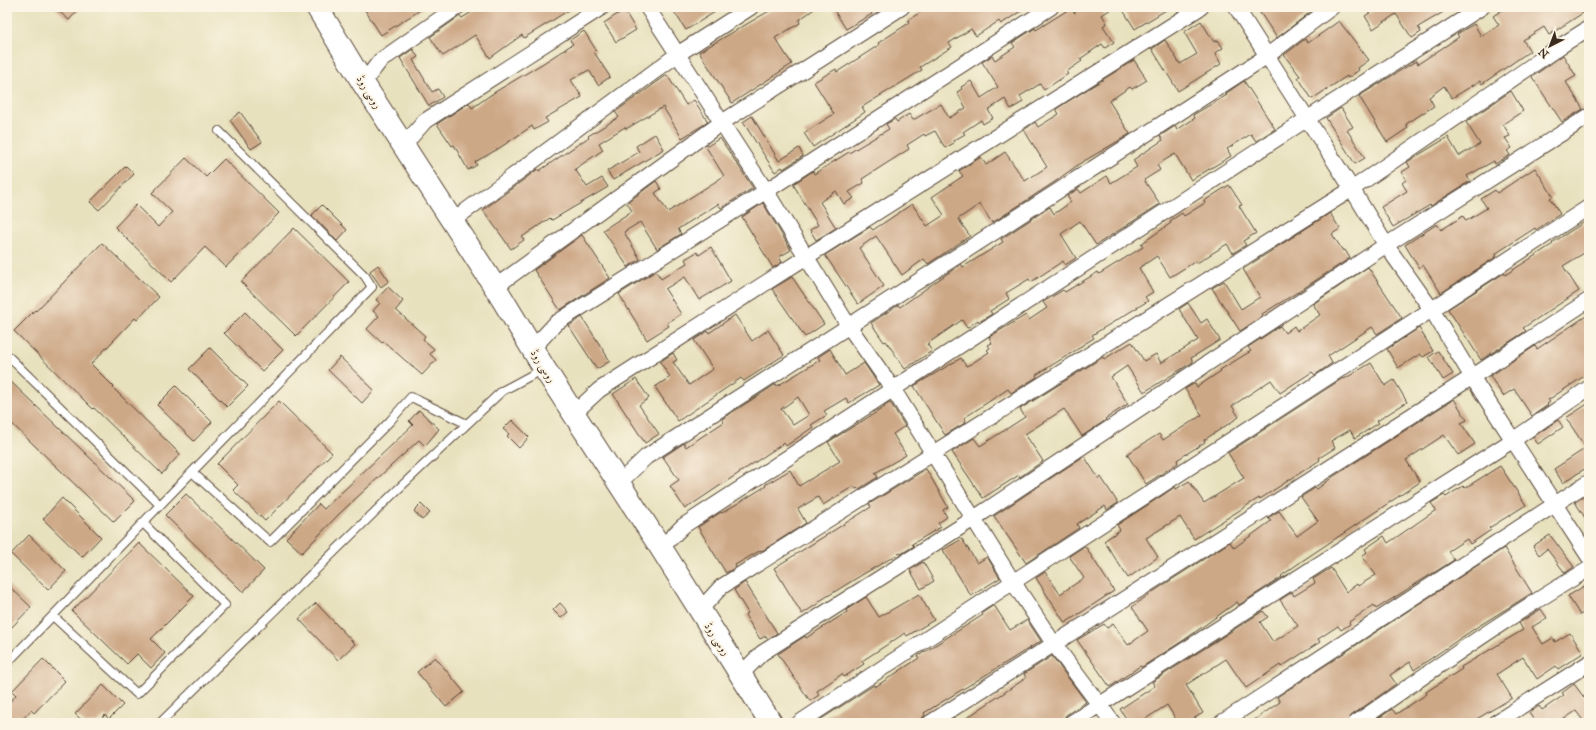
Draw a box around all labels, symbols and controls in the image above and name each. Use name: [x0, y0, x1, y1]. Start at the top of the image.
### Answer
north arrow: [1530, 26, 1570, 66]
text: N: [1535, 45, 1551, 61]
street label: روسی روڈ: [353, 73, 384, 112]
street label: روسی روڈ: [527, 347, 558, 386]
street label: روسی روڈ: [701, 620, 732, 658]

